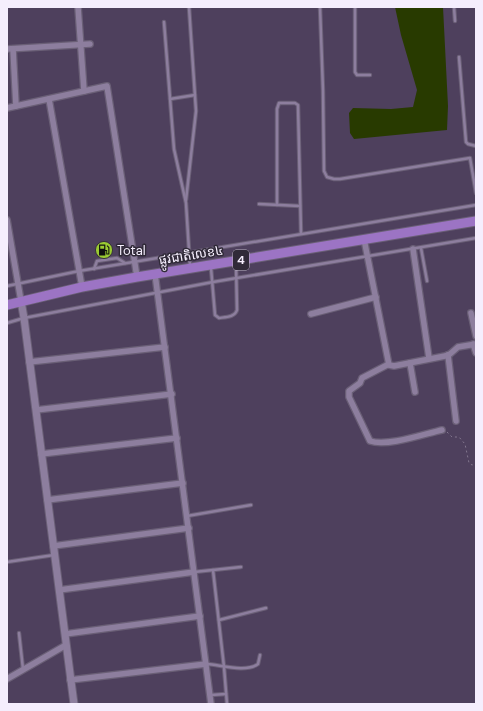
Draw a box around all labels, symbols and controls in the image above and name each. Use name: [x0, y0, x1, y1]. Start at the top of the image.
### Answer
fuel station icon: Total: [94, 240, 114, 260]
place label: Total: [117, 242, 146, 259]
street label: ផ្លូវជាតិលេខ៤: [158, 242, 225, 271]
road number: 4: [233, 250, 249, 270]

